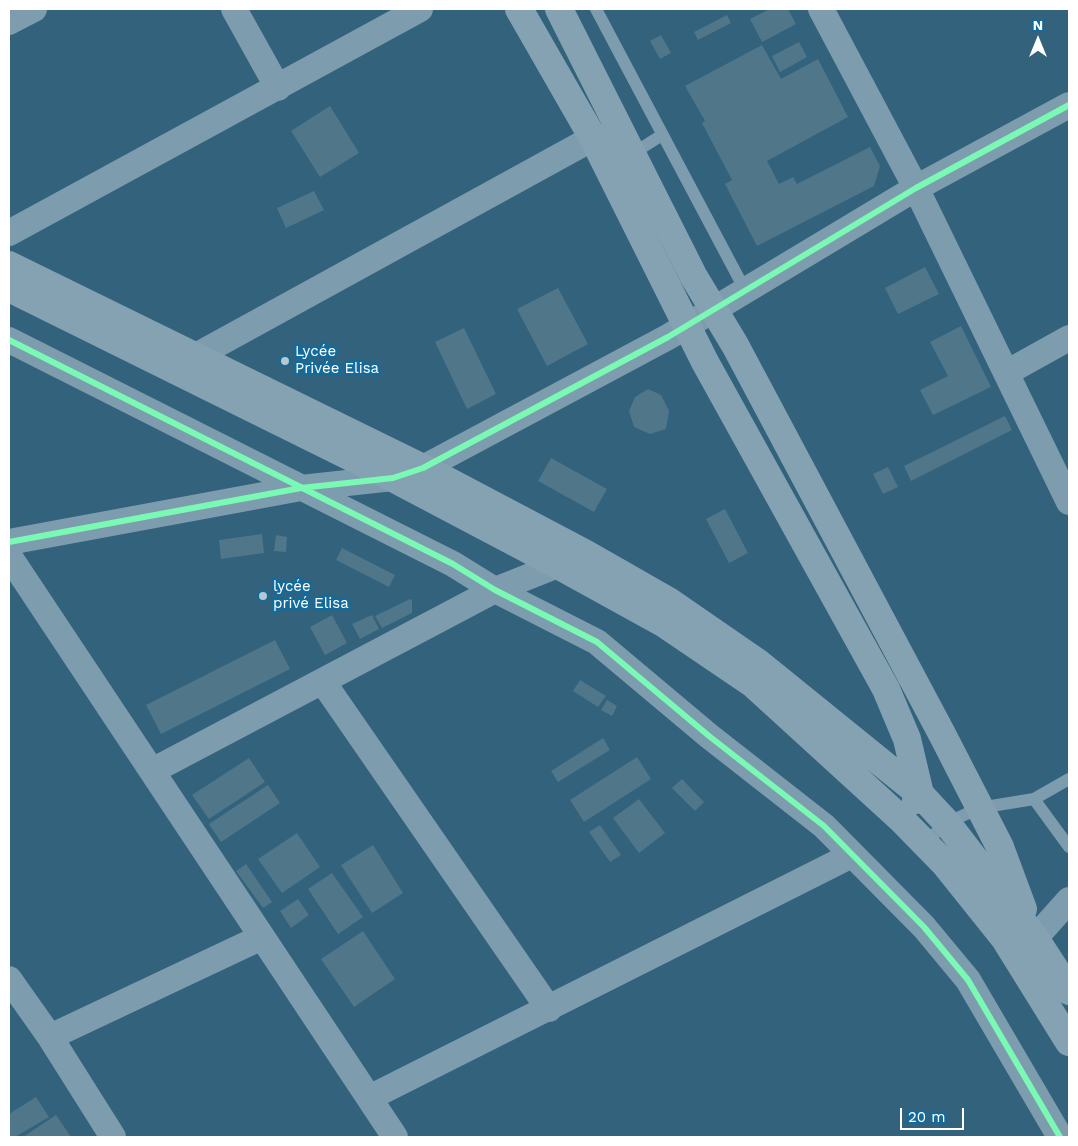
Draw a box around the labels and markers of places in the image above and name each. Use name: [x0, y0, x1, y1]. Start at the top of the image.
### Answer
place label: Lycée Privée Elisa: [295, 343, 379, 378]
marker: Lycée Privée Elisa: [279, 355, 291, 367]
place label: lycée privé Elisa: [273, 578, 349, 613]
marker: lycée privé Elisa: [257, 590, 269, 602]

